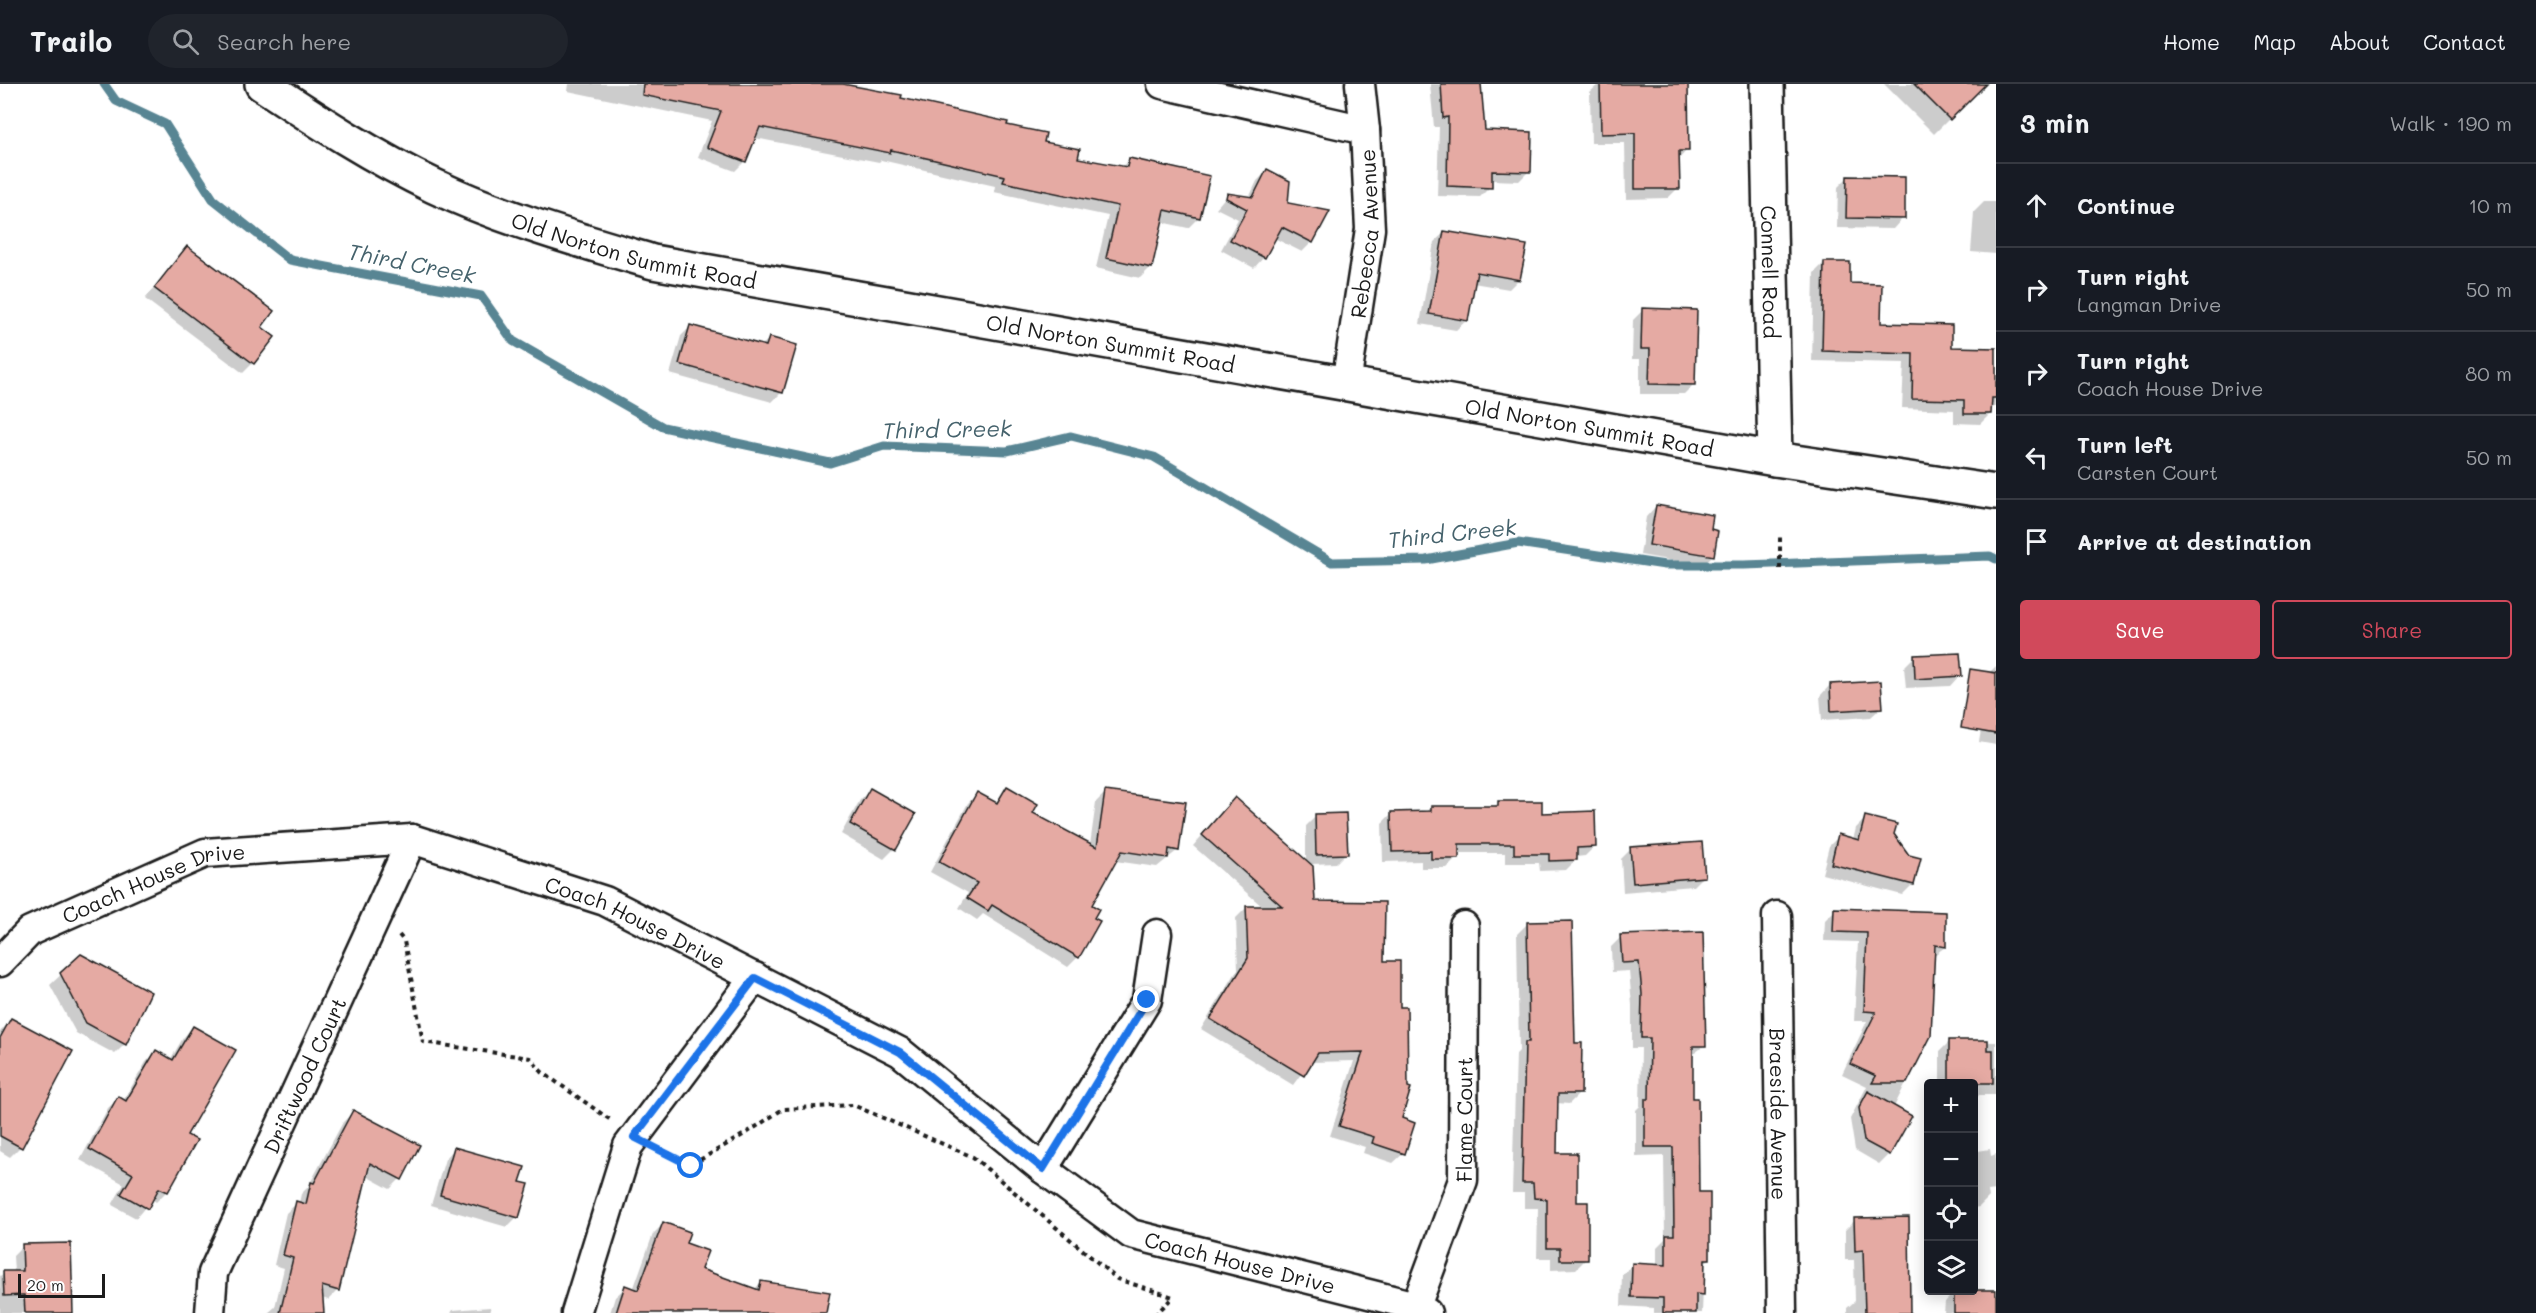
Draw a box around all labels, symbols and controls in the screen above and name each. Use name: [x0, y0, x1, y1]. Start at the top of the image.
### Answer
search box: [148, 14, 568, 68]
text: Trailo: [30, 23, 112, 59]
icon: search: [169, 25, 202, 58]
text: Search here: [217, 27, 351, 56]
text: Home: [2163, 28, 2220, 55]
text: Map: [2253, 28, 2296, 55]
text: About: [2329, 28, 2390, 55]
text: Contact: [2423, 28, 2506, 55]
text: 3 min: [2020, 106, 2089, 140]
text: Walk · 190 m: [2389, 110, 2512, 136]
street label: Rebecca Avenue: [1343, 148, 1383, 320]
icon: ahead: [2020, 189, 2053, 222]
text: Continue: [2077, 191, 2175, 220]
text: 10 m: [2468, 192, 2512, 218]
street label: Old Norton Summit Road: [508, 205, 759, 293]
street label: Connell Road: [1756, 205, 1786, 339]
water label: Third Creek: [346, 236, 479, 290]
text: Turn right: [2077, 262, 2189, 291]
icon: right: [2020, 273, 2053, 306]
text: 50 m: [2466, 276, 2512, 302]
text: Langman Drive: [2077, 291, 2221, 317]
street label: Old Norton Summit Road: [984, 307, 1237, 377]
text: Turn right: [2077, 346, 2189, 375]
icon: right: [2020, 357, 2053, 390]
text: 80 m: [2465, 360, 2512, 386]
text: Coach House Drive: [2077, 375, 2263, 401]
street label: Old Norton Summit Road: [1463, 391, 1716, 462]
water label: Third Creek: [882, 413, 1013, 445]
text: Turn left: [2077, 430, 2173, 459]
icon: left: [2020, 441, 2053, 474]
text: 50 m: [2466, 444, 2512, 470]
text: Carsten Court: [2077, 459, 2218, 485]
water label: Third Creek: [1386, 512, 1519, 554]
icon: arrive: [2020, 525, 2053, 558]
text: Arrive at destination: [2077, 527, 2312, 556]
button: Save: [2020, 600, 2260, 659]
button: Share: [2272, 600, 2512, 659]
street label: Coach House Drive: [57, 837, 246, 929]
street label: Coach House Drive: [542, 869, 730, 974]
route end: [1133, 986, 1159, 1012]
street label: Driftwood Court: [256, 993, 351, 1157]
street label: Braeside Avenue: [1765, 1028, 1794, 1200]
street label: Flame Court: [1449, 1057, 1477, 1182]
map controls: [1924, 1079, 1978, 1295]
button: +: [1924, 1079, 1978, 1133]
button: −: [1924, 1133, 1978, 1187]
route start: [677, 1152, 703, 1178]
button: locate: [1924, 1187, 1978, 1241]
street label: Coach House Drive: [1142, 1224, 1338, 1299]
button: layers: [1924, 1241, 1978, 1295]
scale bar: [18, 1271, 105, 1298]
text: 20 m: [27, 1274, 64, 1295]

